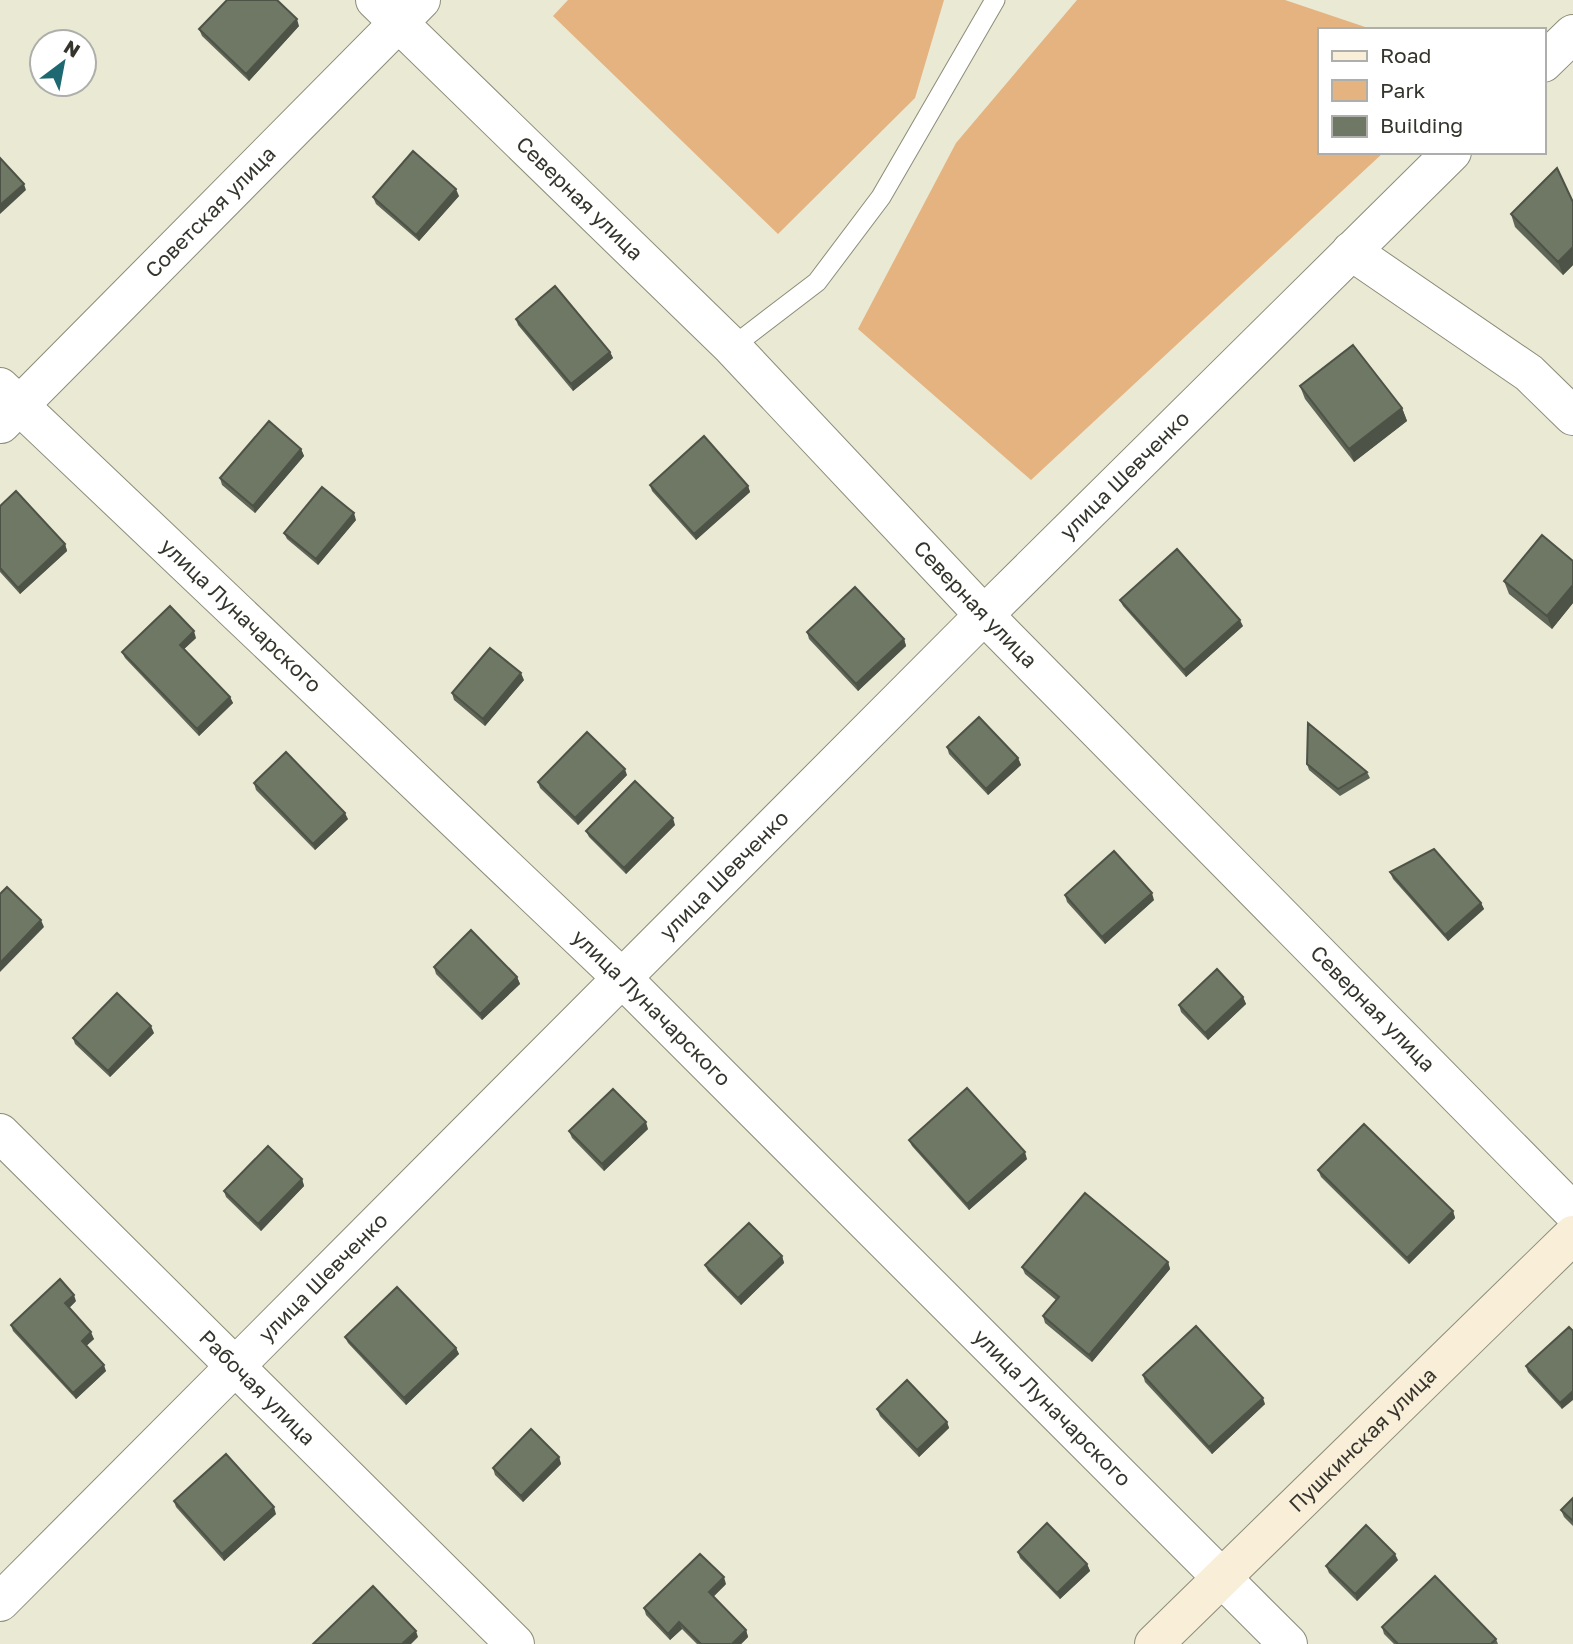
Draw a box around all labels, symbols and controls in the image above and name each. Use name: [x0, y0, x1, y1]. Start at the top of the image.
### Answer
north arrow: [28, 28, 98, 98]
legend: [1318, 28, 1545, 154]
text: N: [60, 35, 84, 62]
text: Road: [1380, 42, 1431, 68]
text: Park: [1380, 77, 1426, 103]
text: Building: [1380, 112, 1463, 138]
street label: Северная улица: [511, 130, 649, 265]
street label: Советская улица: [139, 140, 281, 283]
street label: улица Шевченко: [1054, 405, 1195, 545]
street label: улица Луначарского: [155, 532, 327, 698]
street label: Северная улица: [909, 535, 1043, 673]
street label: улица Шевченко: [654, 805, 794, 945]
street label: улица Луначарского: [567, 924, 737, 1091]
street label: Северная улица: [1305, 940, 1441, 1077]
street label: улица Шевченко: [253, 1207, 393, 1347]
street label: улица Луначарского: [968, 1323, 1137, 1492]
street label: Рабочая улица: [194, 1324, 321, 1450]
street label: Пушкинская улица: [1283, 1361, 1442, 1517]

